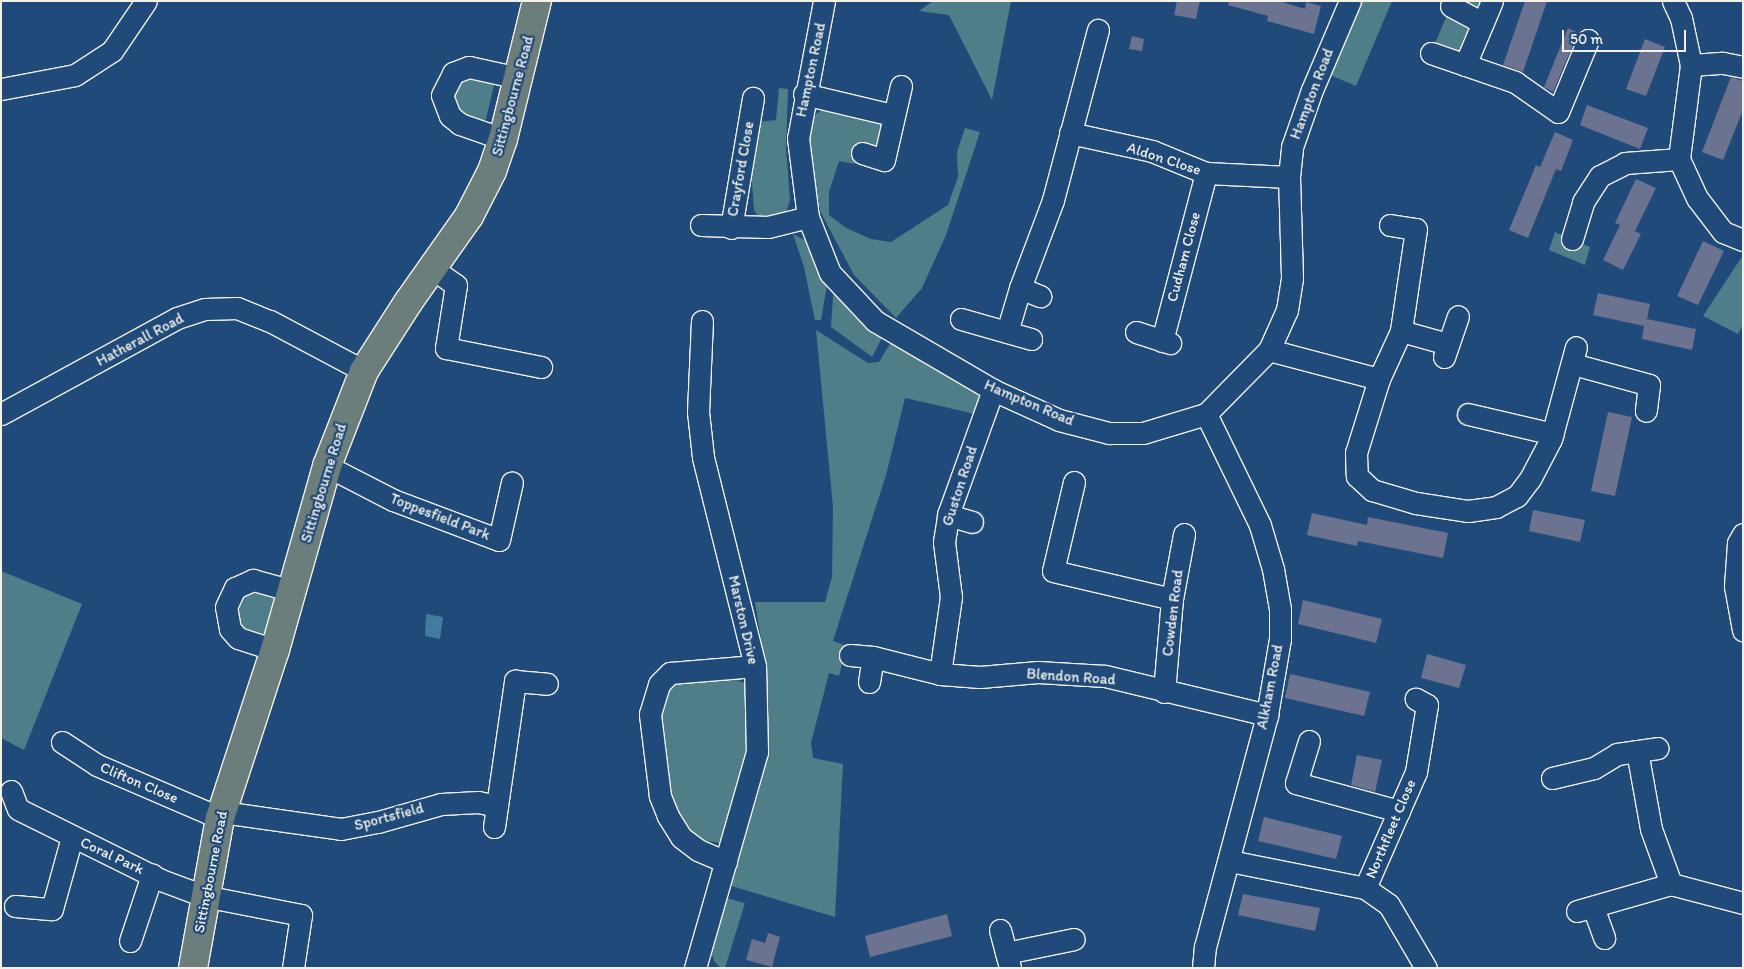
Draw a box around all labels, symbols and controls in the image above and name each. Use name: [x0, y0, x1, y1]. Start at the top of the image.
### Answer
scale bar: [1564, 20, 1688, 52]
street label: Hampton Road: [792, 21, 830, 119]
text: 50 m: [1570, 30, 1603, 48]
street label: Sittingbourne Road: [488, 34, 538, 158]
street label: Hampton Road: [1286, 46, 1338, 142]
street label: Crayford Close: [724, 120, 758, 218]
street label: Aldon Close: [1125, 139, 1203, 179]
street label: Cudham Close: [1163, 210, 1205, 304]
street label: Hatherall Road: [93, 309, 187, 371]
street label: Hampton Road: [981, 376, 1077, 430]
street label: Sittingbourne Road: [297, 421, 351, 545]
street label: Guston Road: [939, 444, 981, 528]
street label: Toppesfield Park: [387, 490, 493, 544]
street label: Cowden Road: [1159, 569, 1187, 657]
street label: Marston Drive: [724, 574, 762, 666]
street label: Alkham Road: [1253, 643, 1287, 731]
street label: Blendon Road: [1026, 665, 1116, 689]
street label: Clifton Close: [97, 758, 181, 808]
street label: Northfleet Close: [1362, 777, 1420, 881]
street label: Sportsfield: [352, 799, 426, 835]
street label: Sittingbourne Road: [190, 810, 232, 934]
street label: Coral Park: [77, 834, 147, 878]

